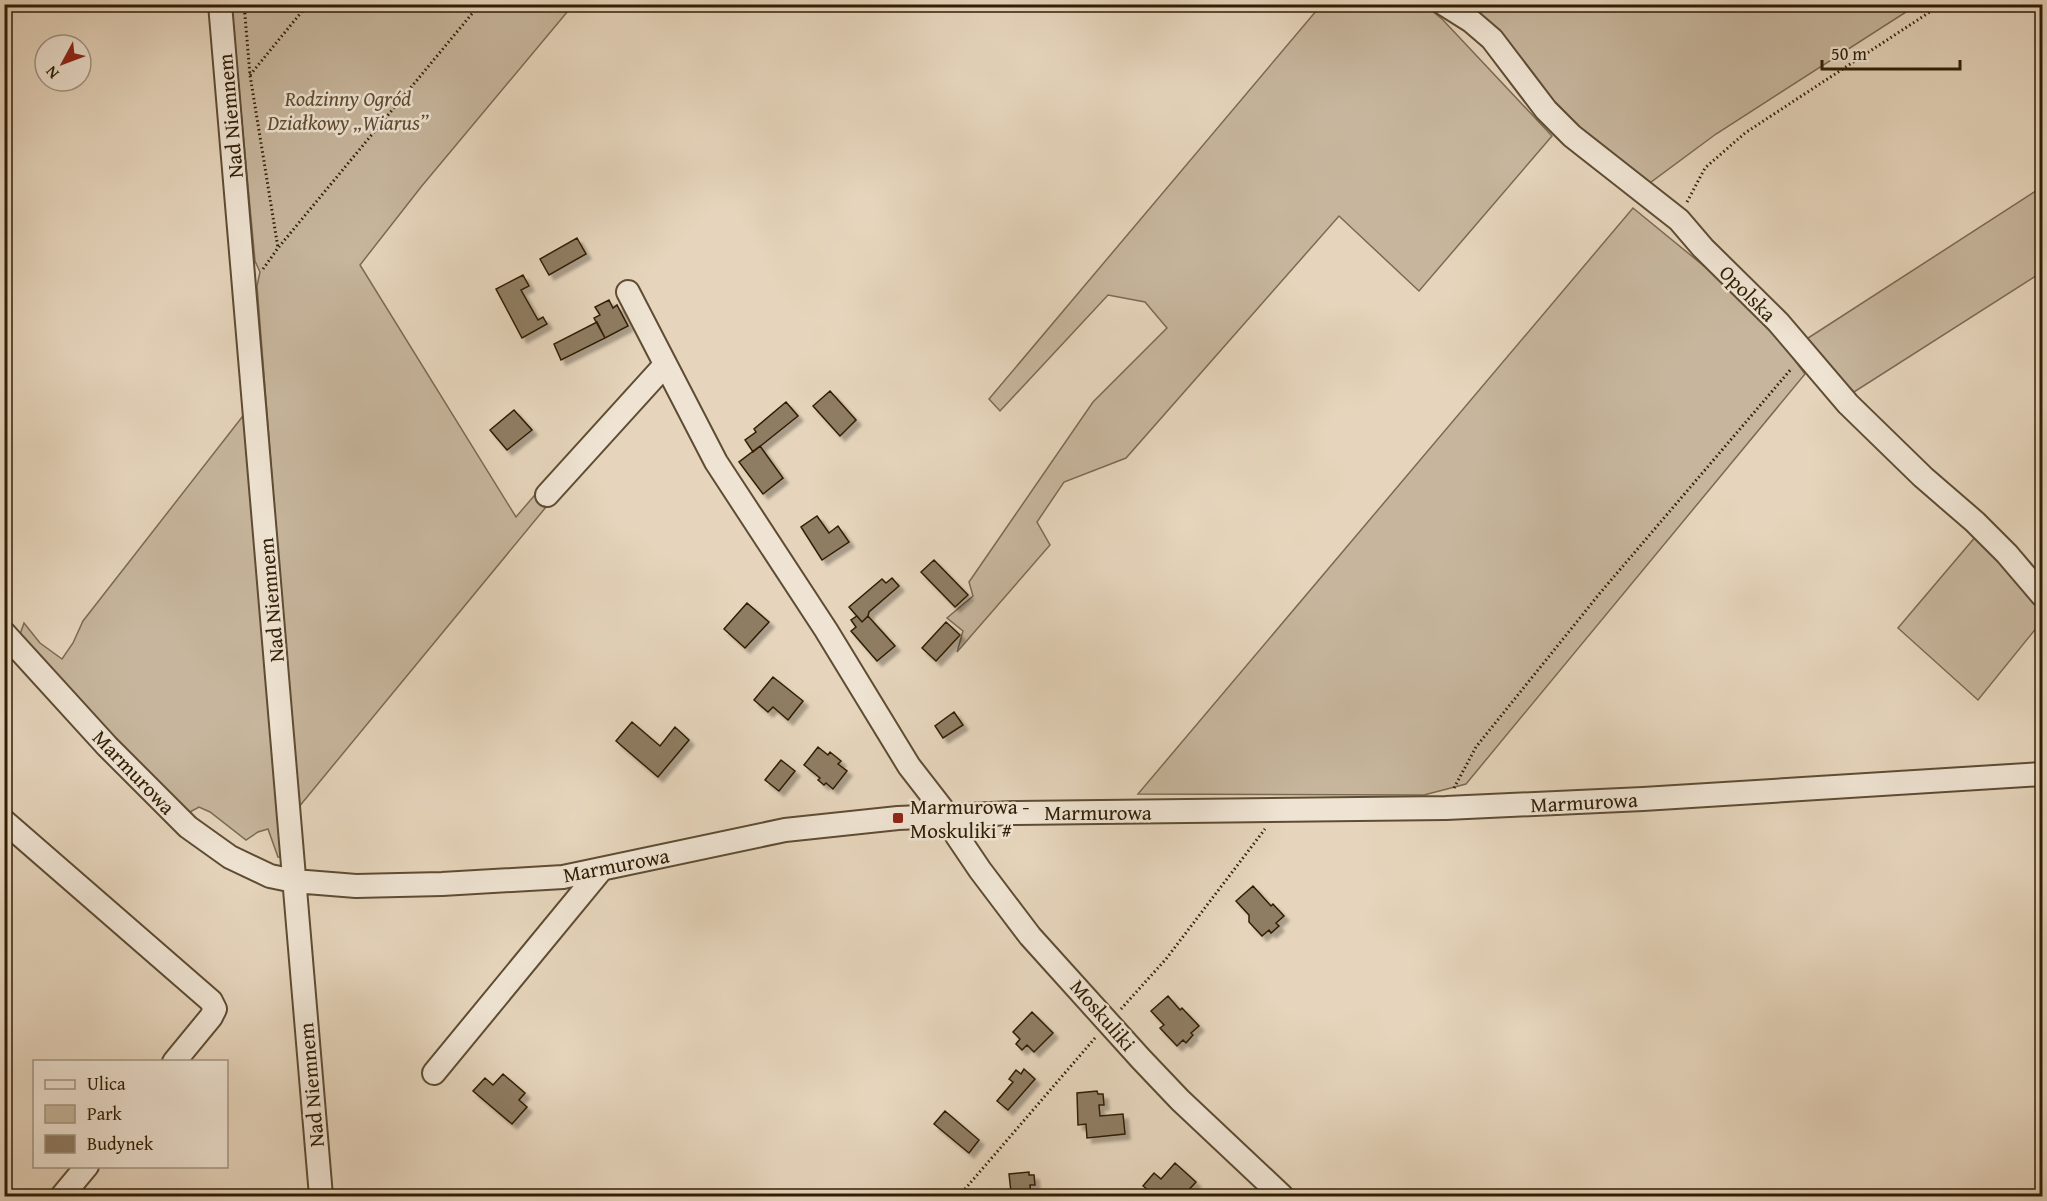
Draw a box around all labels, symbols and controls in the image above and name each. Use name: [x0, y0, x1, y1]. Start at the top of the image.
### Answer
north arrow: [33, 33, 93, 93]
scale bar: [1822, 33, 1960, 71]
text: 50 m: [1831, 40, 1867, 67]
street label: Nad Niemnem: [209, 52, 251, 180]
text: N: [39, 61, 64, 85]
park label: Rodzinny Ogród Działkowy „Wiarus”: [266, 83, 429, 138]
street label: Opolska: [1712, 257, 1784, 329]
street label: Nad Niemnem: [250, 536, 292, 664]
street label: Marmurowa: [85, 723, 183, 822]
street label: Marmurowa: [1529, 784, 1639, 820]
place label: Marmurowa - Moskuliki #: [910, 791, 1029, 846]
street label: Marmurowa: [1044, 797, 1152, 828]
marker: Marmurowa - Moskuliki #: [891, 811, 905, 825]
street label: Marmurowa: [560, 840, 672, 890]
street label: Moskuliki: [1063, 972, 1143, 1058]
street label: Nad Niemnem: [290, 1021, 332, 1149]
legend: [33, 1060, 228, 1168]
text: Ulica: [87, 1070, 126, 1097]
text: Park: [87, 1100, 123, 1127]
text: Budynek: [87, 1130, 154, 1157]

